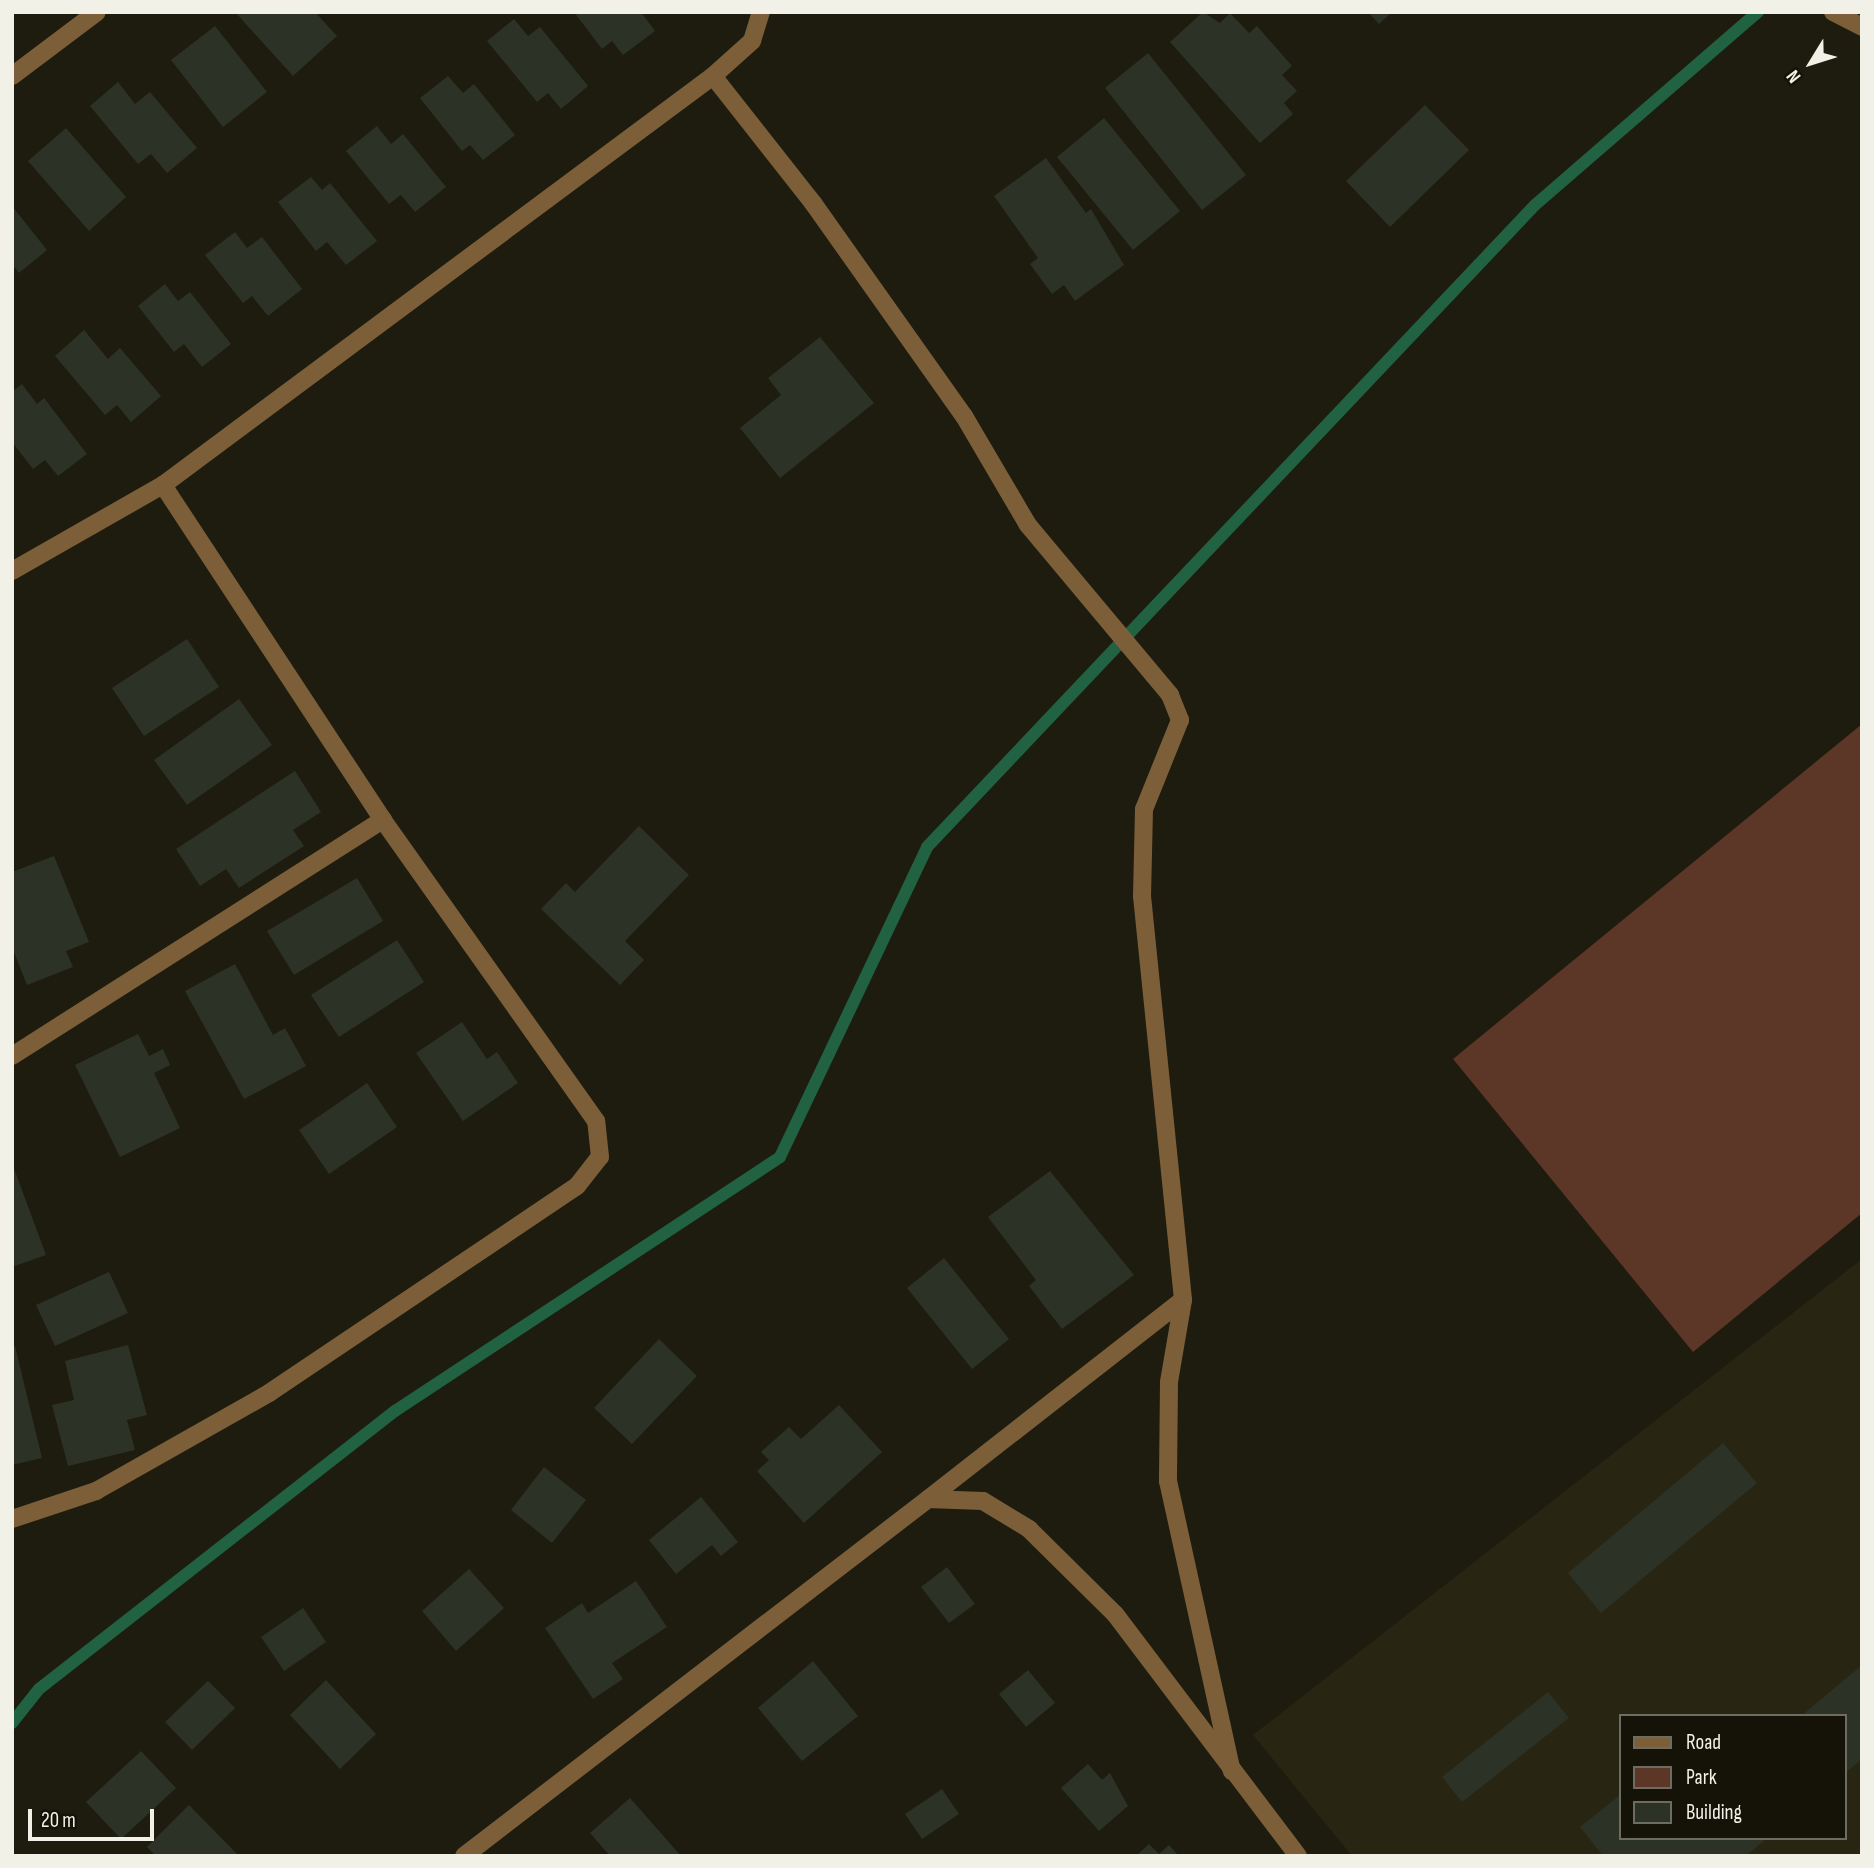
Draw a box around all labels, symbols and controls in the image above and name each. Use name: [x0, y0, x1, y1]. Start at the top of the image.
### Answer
north arrow: [1776, 28, 1846, 98]
text: N: [1782, 65, 1806, 87]
legend: [1618, 1714, 1846, 1840]
text: Road: [1686, 1730, 1721, 1755]
text: Park: [1686, 1765, 1717, 1790]
scale bar: [32, 1794, 158, 1838]
text: Building: [1686, 1800, 1742, 1825]
text: 20 m: [41, 1808, 76, 1833]

